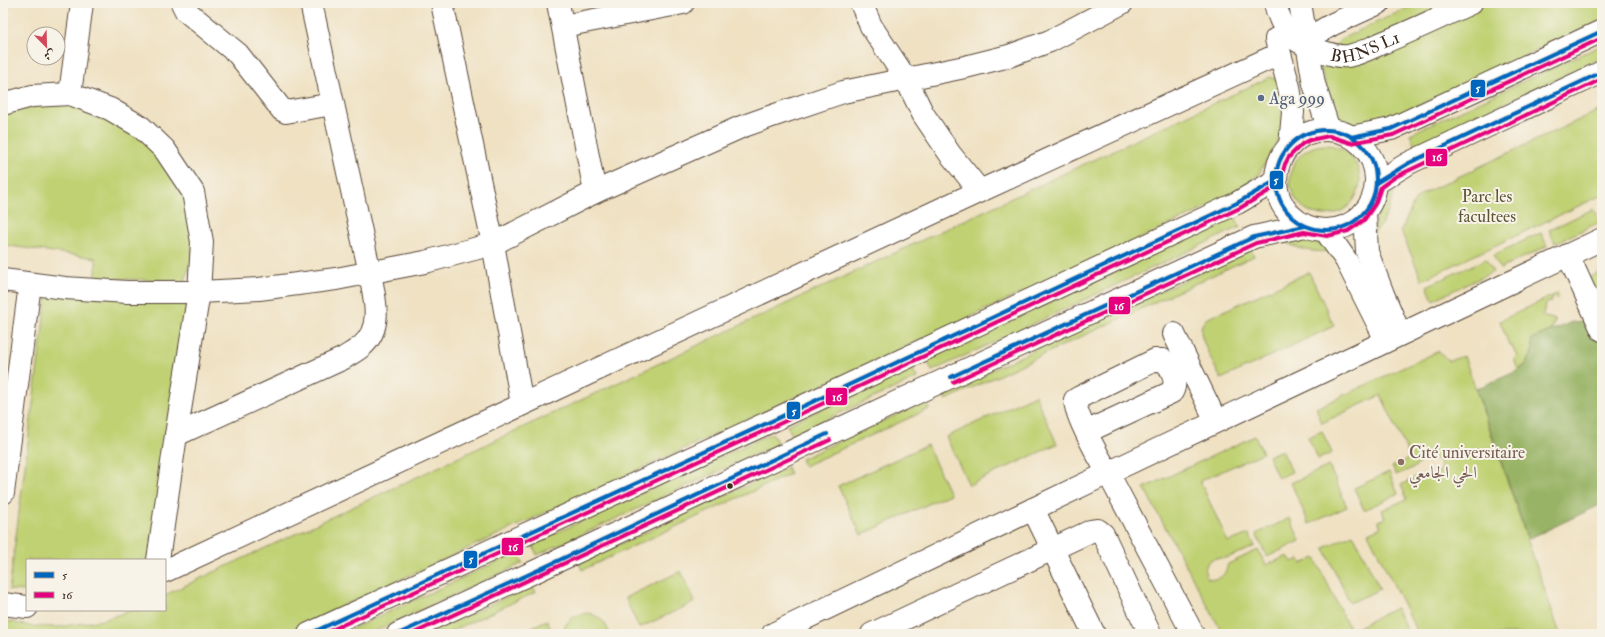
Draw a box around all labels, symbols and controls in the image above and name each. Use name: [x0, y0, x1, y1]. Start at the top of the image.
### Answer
north arrow: [26, 26, 66, 66]
street label: BHNS L1: [1329, 27, 1403, 68]
text: ش: [42, 47, 57, 63]
line badge: 5: [1470, 79, 1486, 98]
text: 5: [1476, 82, 1481, 95]
place label: Aga 999: [1268, 88, 1325, 109]
marker: Aga 999: [1256, 93, 1266, 103]
line badge: 16: [1425, 148, 1448, 167]
text: 16: [1432, 151, 1443, 164]
line badge: 5: [1269, 170, 1284, 190]
text: 5: [1274, 174, 1279, 187]
park label: Parc les facultees: [1458, 186, 1516, 227]
line badge: 16: [1108, 296, 1131, 315]
text: 16: [1114, 300, 1125, 313]
line badge: 16: [825, 387, 848, 406]
text: 16: [832, 391, 843, 404]
line badge: 5: [786, 401, 801, 420]
text: 5: [792, 405, 797, 418]
place label: Cité universitaire الحي الجامعي: [1409, 442, 1525, 488]
marker: Cité universitaire الحي الجامعي: [1396, 457, 1406, 467]
unlabelled marker: [725, 481, 735, 491]
line badge: 16: [501, 537, 524, 556]
text: 16: [508, 541, 519, 554]
line badge: 5: [463, 550, 478, 569]
text: 5: [469, 553, 474, 566]
legend: [26, 559, 166, 611]
text: 5: [62, 568, 68, 583]
text: 16: [62, 588, 73, 603]

